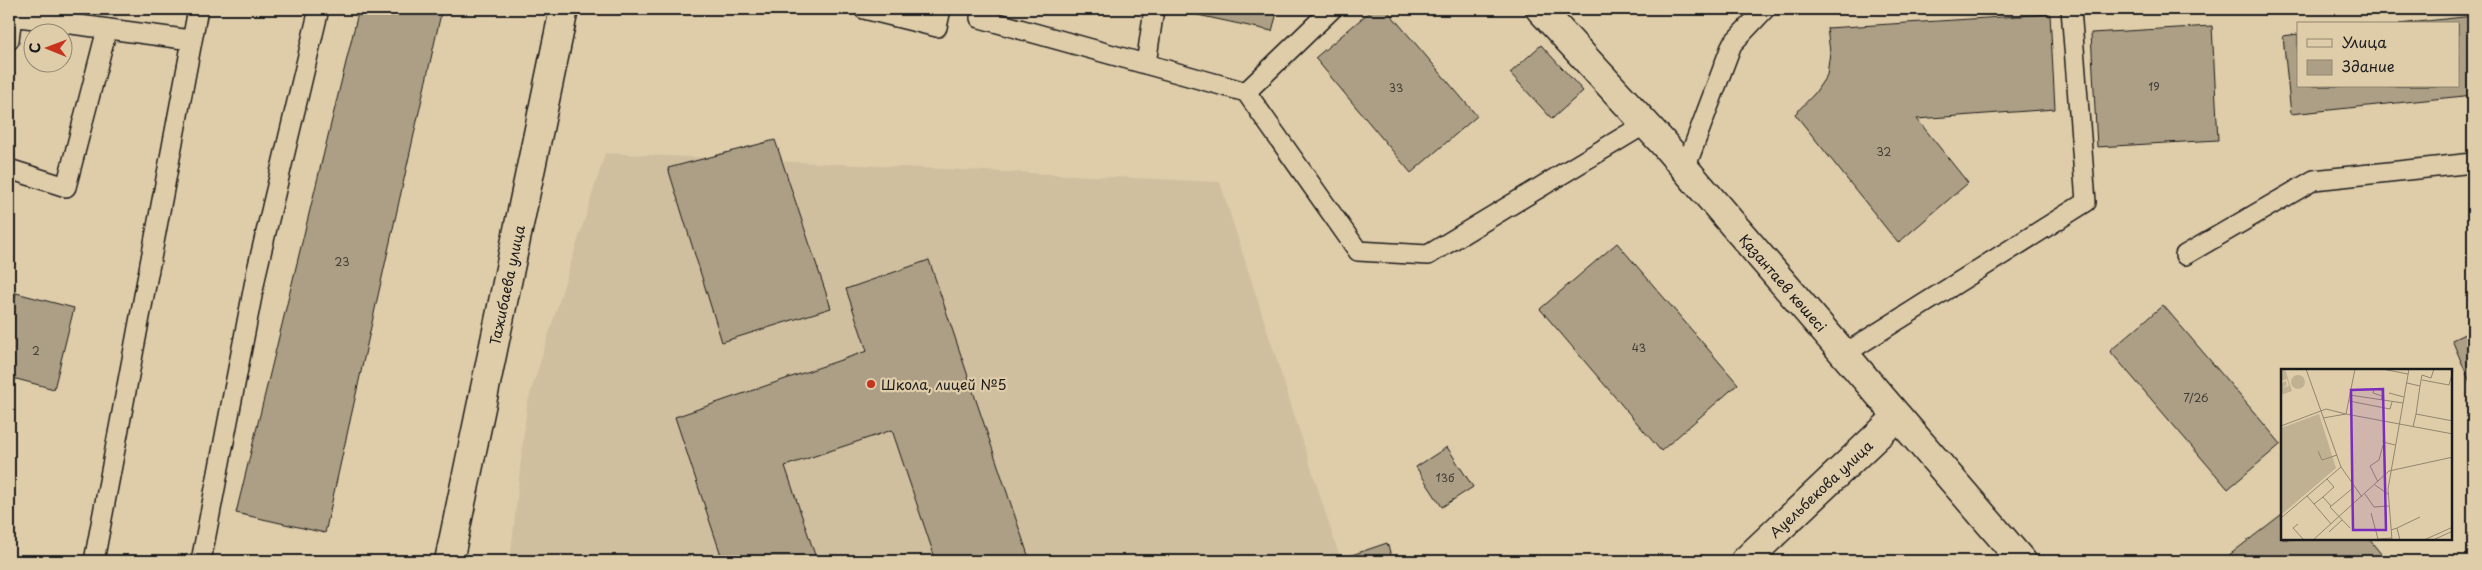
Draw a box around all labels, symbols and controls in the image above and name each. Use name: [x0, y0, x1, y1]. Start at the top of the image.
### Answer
north arrow: [22, 22, 72, 72]
legend: [2297, 22, 2460, 88]
text: Улица: [2342, 30, 2387, 53]
text: С: [24, 42, 45, 53]
text: Здание: [2342, 54, 2395, 77]
house number: 19: [2148, 78, 2160, 95]
house number: 33: [1389, 79, 1403, 96]
house number: 32: [1877, 143, 1892, 160]
street label: Тажибаева улица: [484, 223, 530, 347]
street label: Қазантаев көшесі: [1734, 229, 1832, 337]
house number: 23: [335, 253, 349, 270]
house number: 43: [1632, 339, 1646, 356]
house number: 2: [32, 342, 40, 359]
inset map: [2281, 369, 2452, 540]
place label: Школа, лицей №5: [881, 374, 1007, 395]
marker: Школа, лицей №5: [865, 378, 877, 390]
house number: 7/26: [2183, 389, 2209, 406]
street label: Ауельбекова улица: [1765, 435, 1878, 543]
house number: 13б: [1436, 469, 1455, 486]

